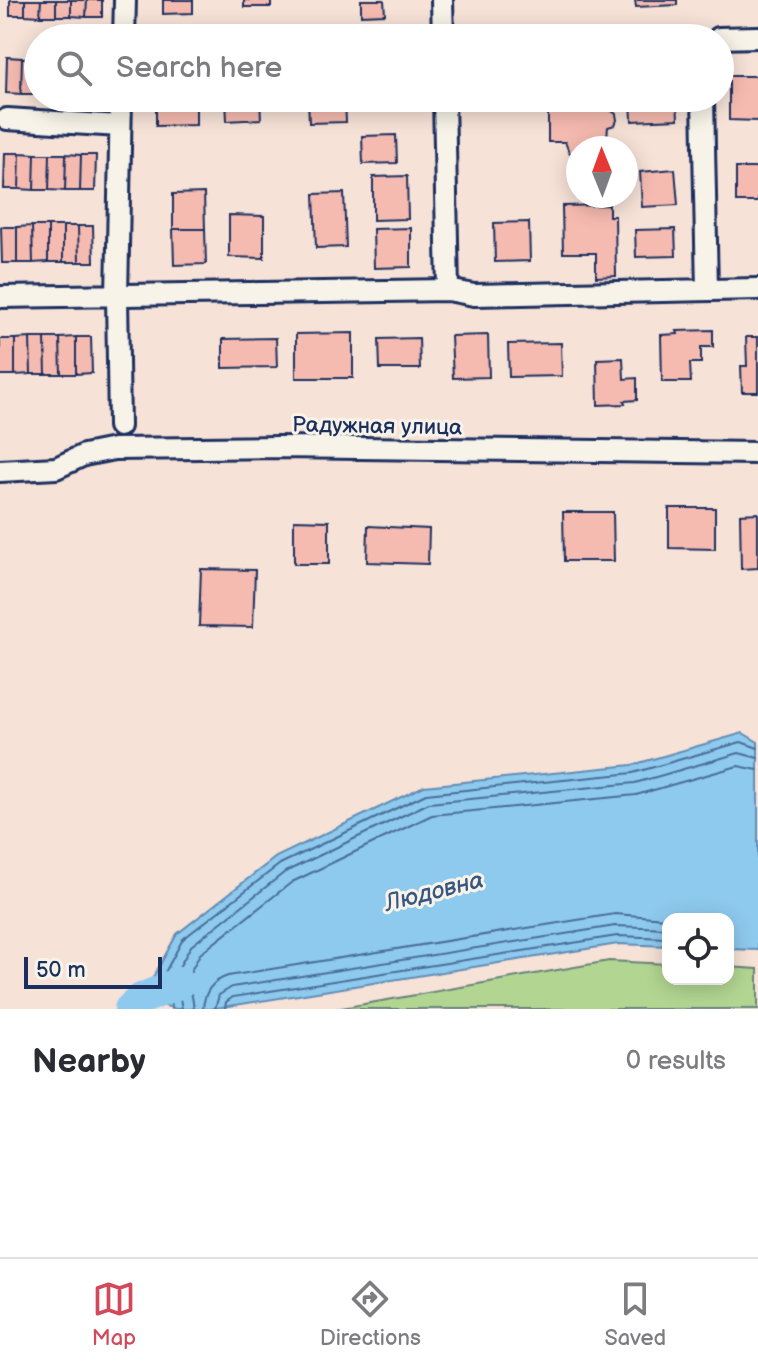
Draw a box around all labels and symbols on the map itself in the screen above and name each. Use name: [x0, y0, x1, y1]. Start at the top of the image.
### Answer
north arrow: [566, 136, 638, 208]
street label: Радужная улица: [292, 412, 462, 441]
water label: Людовна: [380, 865, 486, 918]
scale bar: [24, 953, 162, 989]

